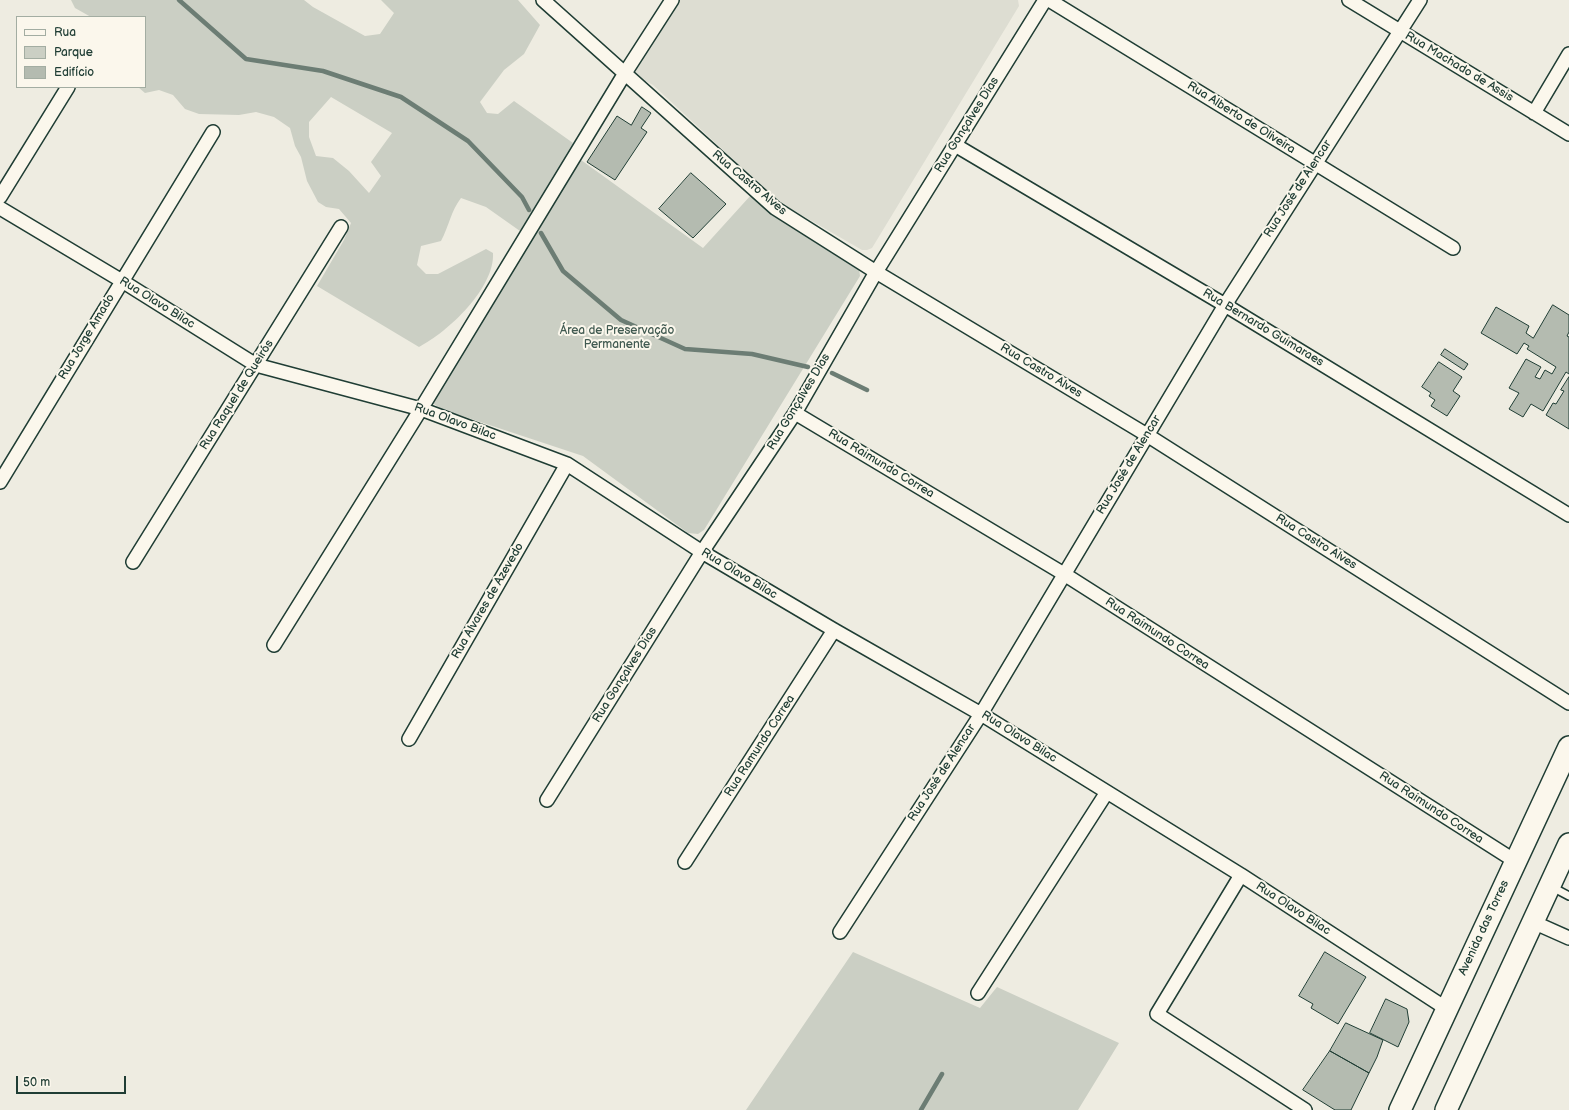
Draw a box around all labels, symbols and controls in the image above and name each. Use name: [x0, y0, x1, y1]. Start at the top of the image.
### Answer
legend: [16, 16, 146, 88]
text: Rua: [54, 25, 76, 40]
street label: Rua Machado de Assis: [1402, 29, 1516, 105]
text: Parque: [54, 45, 93, 60]
text: Edifício: [54, 65, 94, 80]
street label: Rua Gonçalves Dias: [932, 75, 1002, 175]
street label: Rua Alberto de Oliveira: [1184, 79, 1298, 157]
street label: Rua José de Alencar: [1261, 138, 1335, 240]
street label: Rua Castro Alves: [709, 148, 789, 218]
street label: Rua Olavo Bilac: [117, 274, 197, 332]
street label: Rua Bernardo Guimaraes: [1200, 286, 1326, 370]
street label: Rua Jorge Amado: [56, 292, 118, 382]
park label: Área de Preservação Permanente: [560, 324, 674, 352]
street label: Rua Raquel de Queirós: [197, 337, 277, 453]
street label: Rua Castro Alves: [997, 341, 1085, 401]
street label: Rua Gonçalves Dias: [765, 351, 833, 453]
street label: Rua Olavo Bilac: [412, 400, 498, 444]
street label: Rua José de Alencar: [1094, 413, 1164, 517]
street label: Rua Raimundo Correa: [825, 427, 937, 501]
street label: Rua Castro Alves: [1273, 511, 1359, 573]
street label: Rua Alvares de Azevedo: [449, 540, 527, 662]
street label: Rua Olavo Bilac: [698, 546, 780, 602]
street label: Rua Raimundo Correa: [1102, 595, 1212, 673]
street label: Rua Gonçalves Dias: [590, 625, 660, 725]
street label: Rua Ramundo Correa: [722, 692, 798, 800]
street label: Rua Olavo Bilac: [979, 708, 1059, 766]
street label: Rua José de Alencar: [905, 722, 979, 824]
street label: Rua Raimundo Correa: [1376, 769, 1486, 847]
street label: Avenida das Torres: [1456, 878, 1512, 978]
street label: Rua Olavo Bilac: [1253, 879, 1333, 939]
scale bar: [18, 1068, 128, 1094]
text: 50 m: [23, 1075, 50, 1090]

